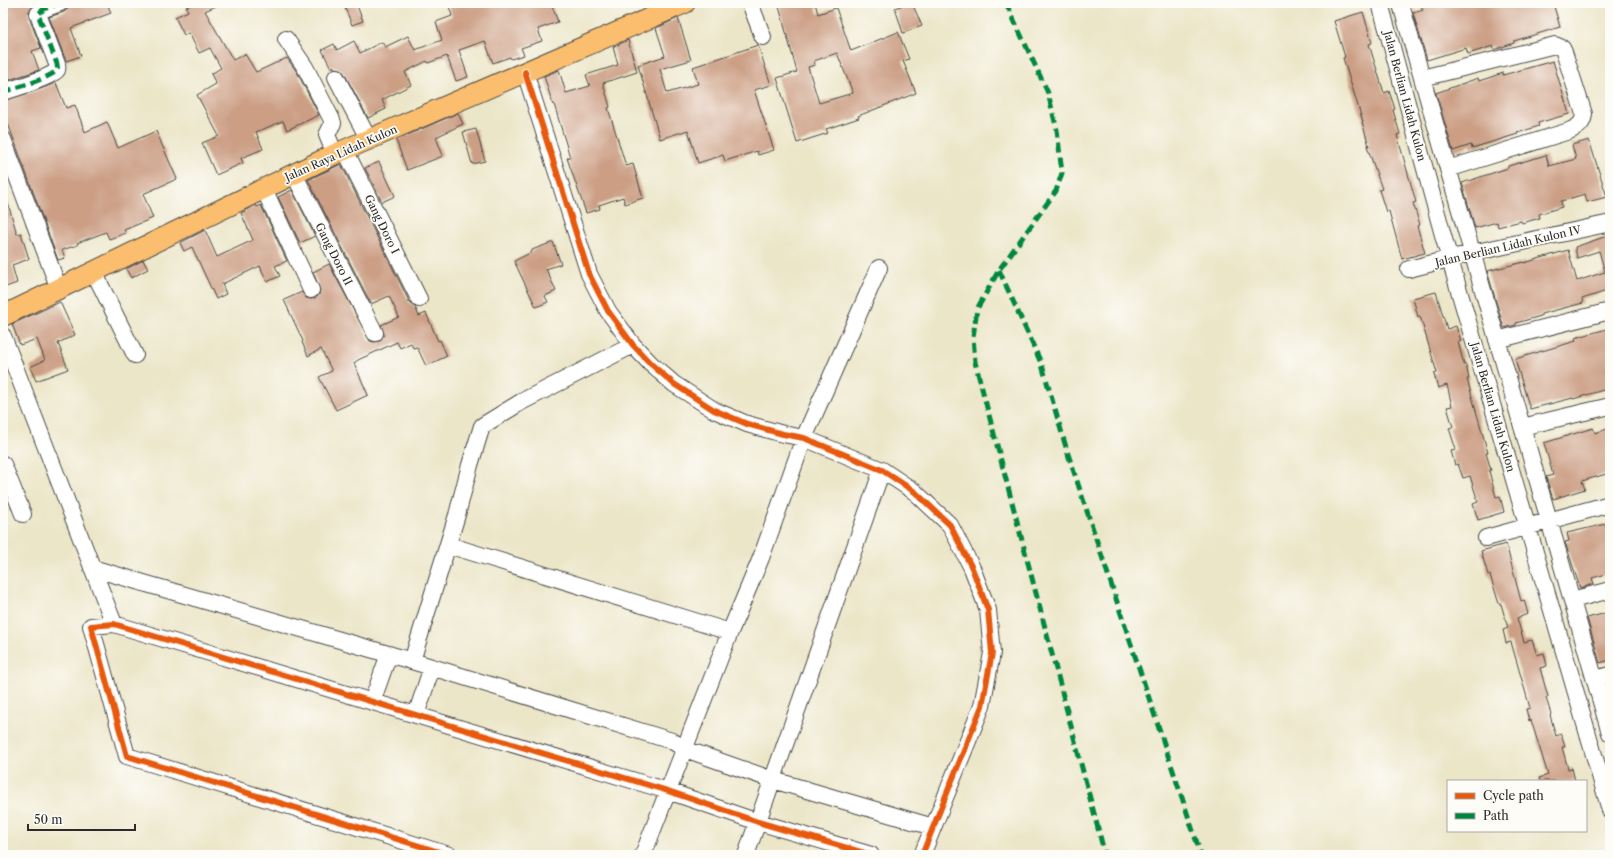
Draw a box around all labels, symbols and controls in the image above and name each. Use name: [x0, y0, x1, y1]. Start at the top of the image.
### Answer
street label: Jalan Berlian Lidah Kulon: [1380, 27, 1429, 163]
street label: Jalan Raya Lidah Kulon: [281, 122, 399, 185]
street label: Gang Doro I: [362, 192, 402, 256]
street label: Gang Doro II: [312, 220, 356, 288]
street label: Jalan Berlian Lidah Kulon IV: [1432, 222, 1583, 270]
street label: Jalan Berlian Lidah Kulon: [1467, 339, 1518, 474]
legend: [1447, 780, 1587, 832]
text: Cycle path: [1483, 788, 1544, 803]
scale bar: [28, 806, 135, 832]
text: Path: [1483, 808, 1509, 823]
text: 50 m: [34, 812, 63, 827]

